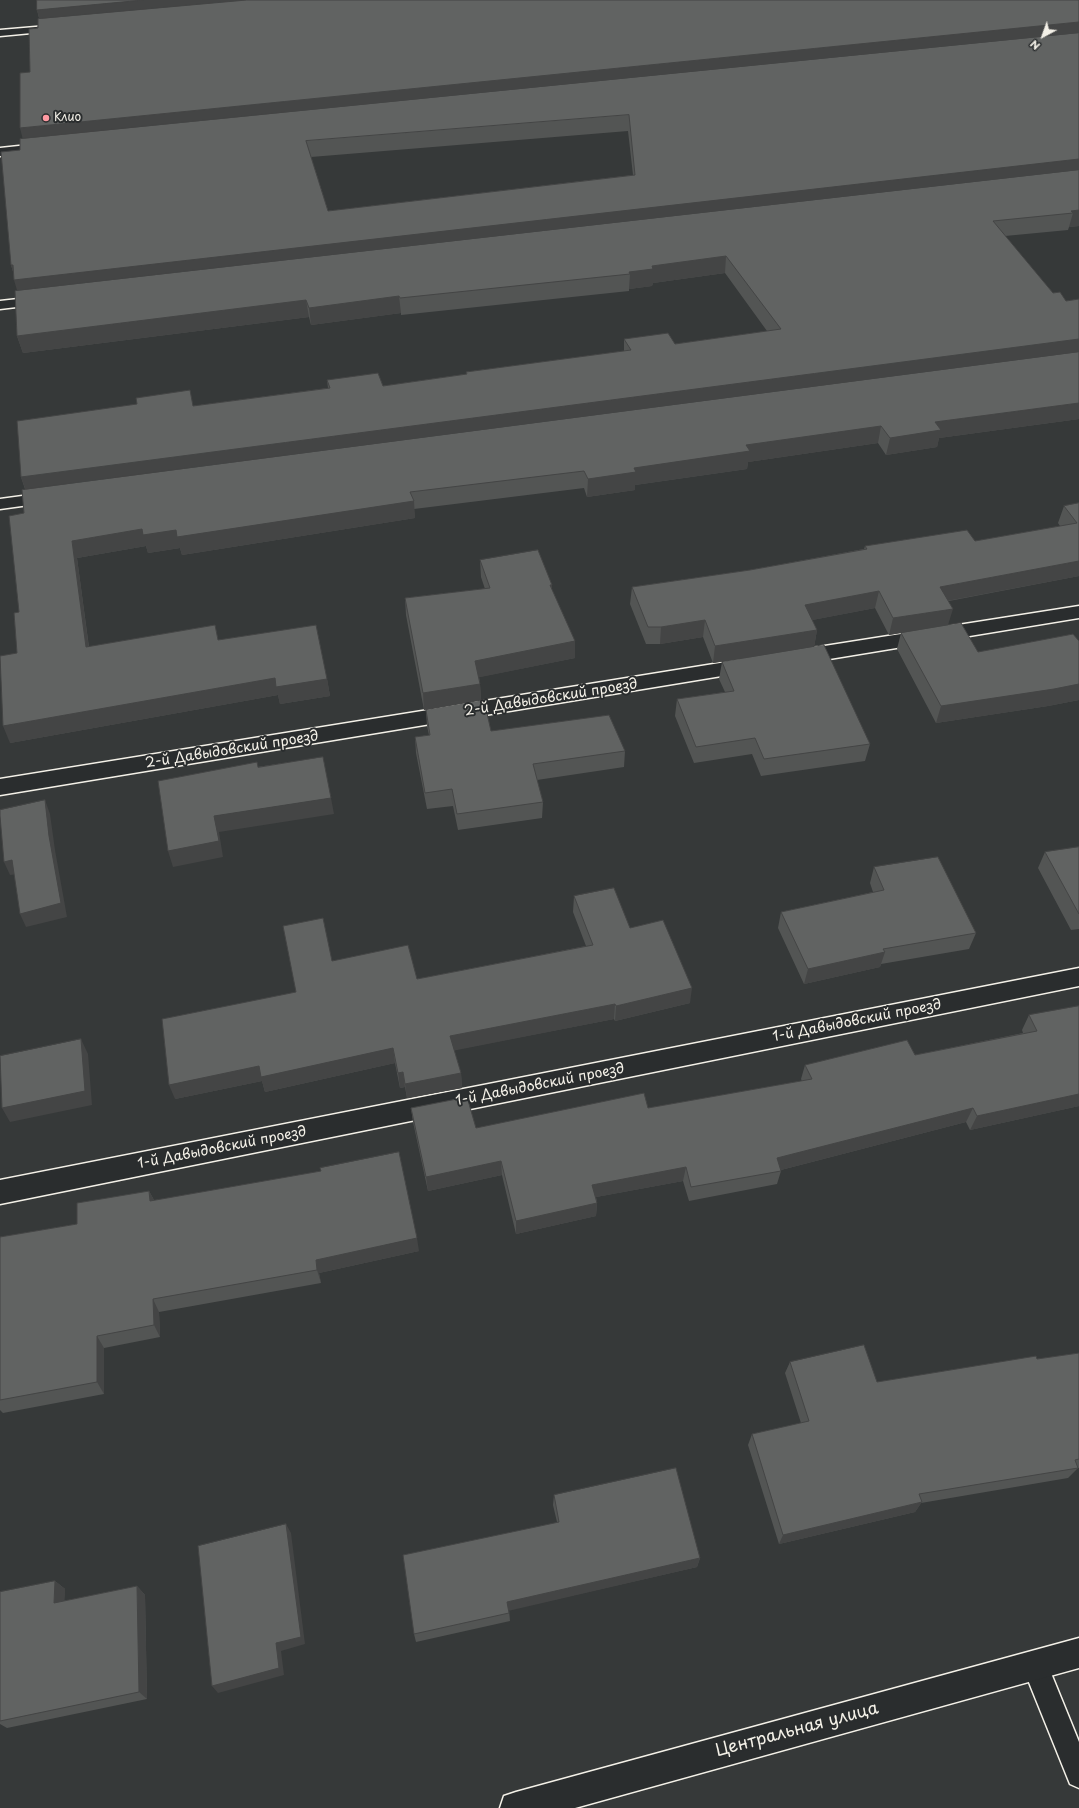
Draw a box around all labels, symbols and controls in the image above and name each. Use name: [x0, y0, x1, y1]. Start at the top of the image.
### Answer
north arrow: [1023, 16, 1063, 56]
text: N: [1026, 36, 1044, 55]
place label: Клио: [54, 111, 81, 125]
marker: Клио: [41, 113, 51, 123]
street label: 2-й Давыдовский проезд: [463, 676, 639, 720]
street label: 2-й Давыдовский проезд: [144, 728, 320, 772]
street label: 1-й Давыдовский проезд: [771, 996, 943, 1046]
street label: 1-й Давыдовский проезд: [454, 1060, 626, 1110]
street label: 1-й Давыдовский проезд: [136, 1123, 308, 1173]
street label: Центральная улица: [713, 1698, 881, 1762]

